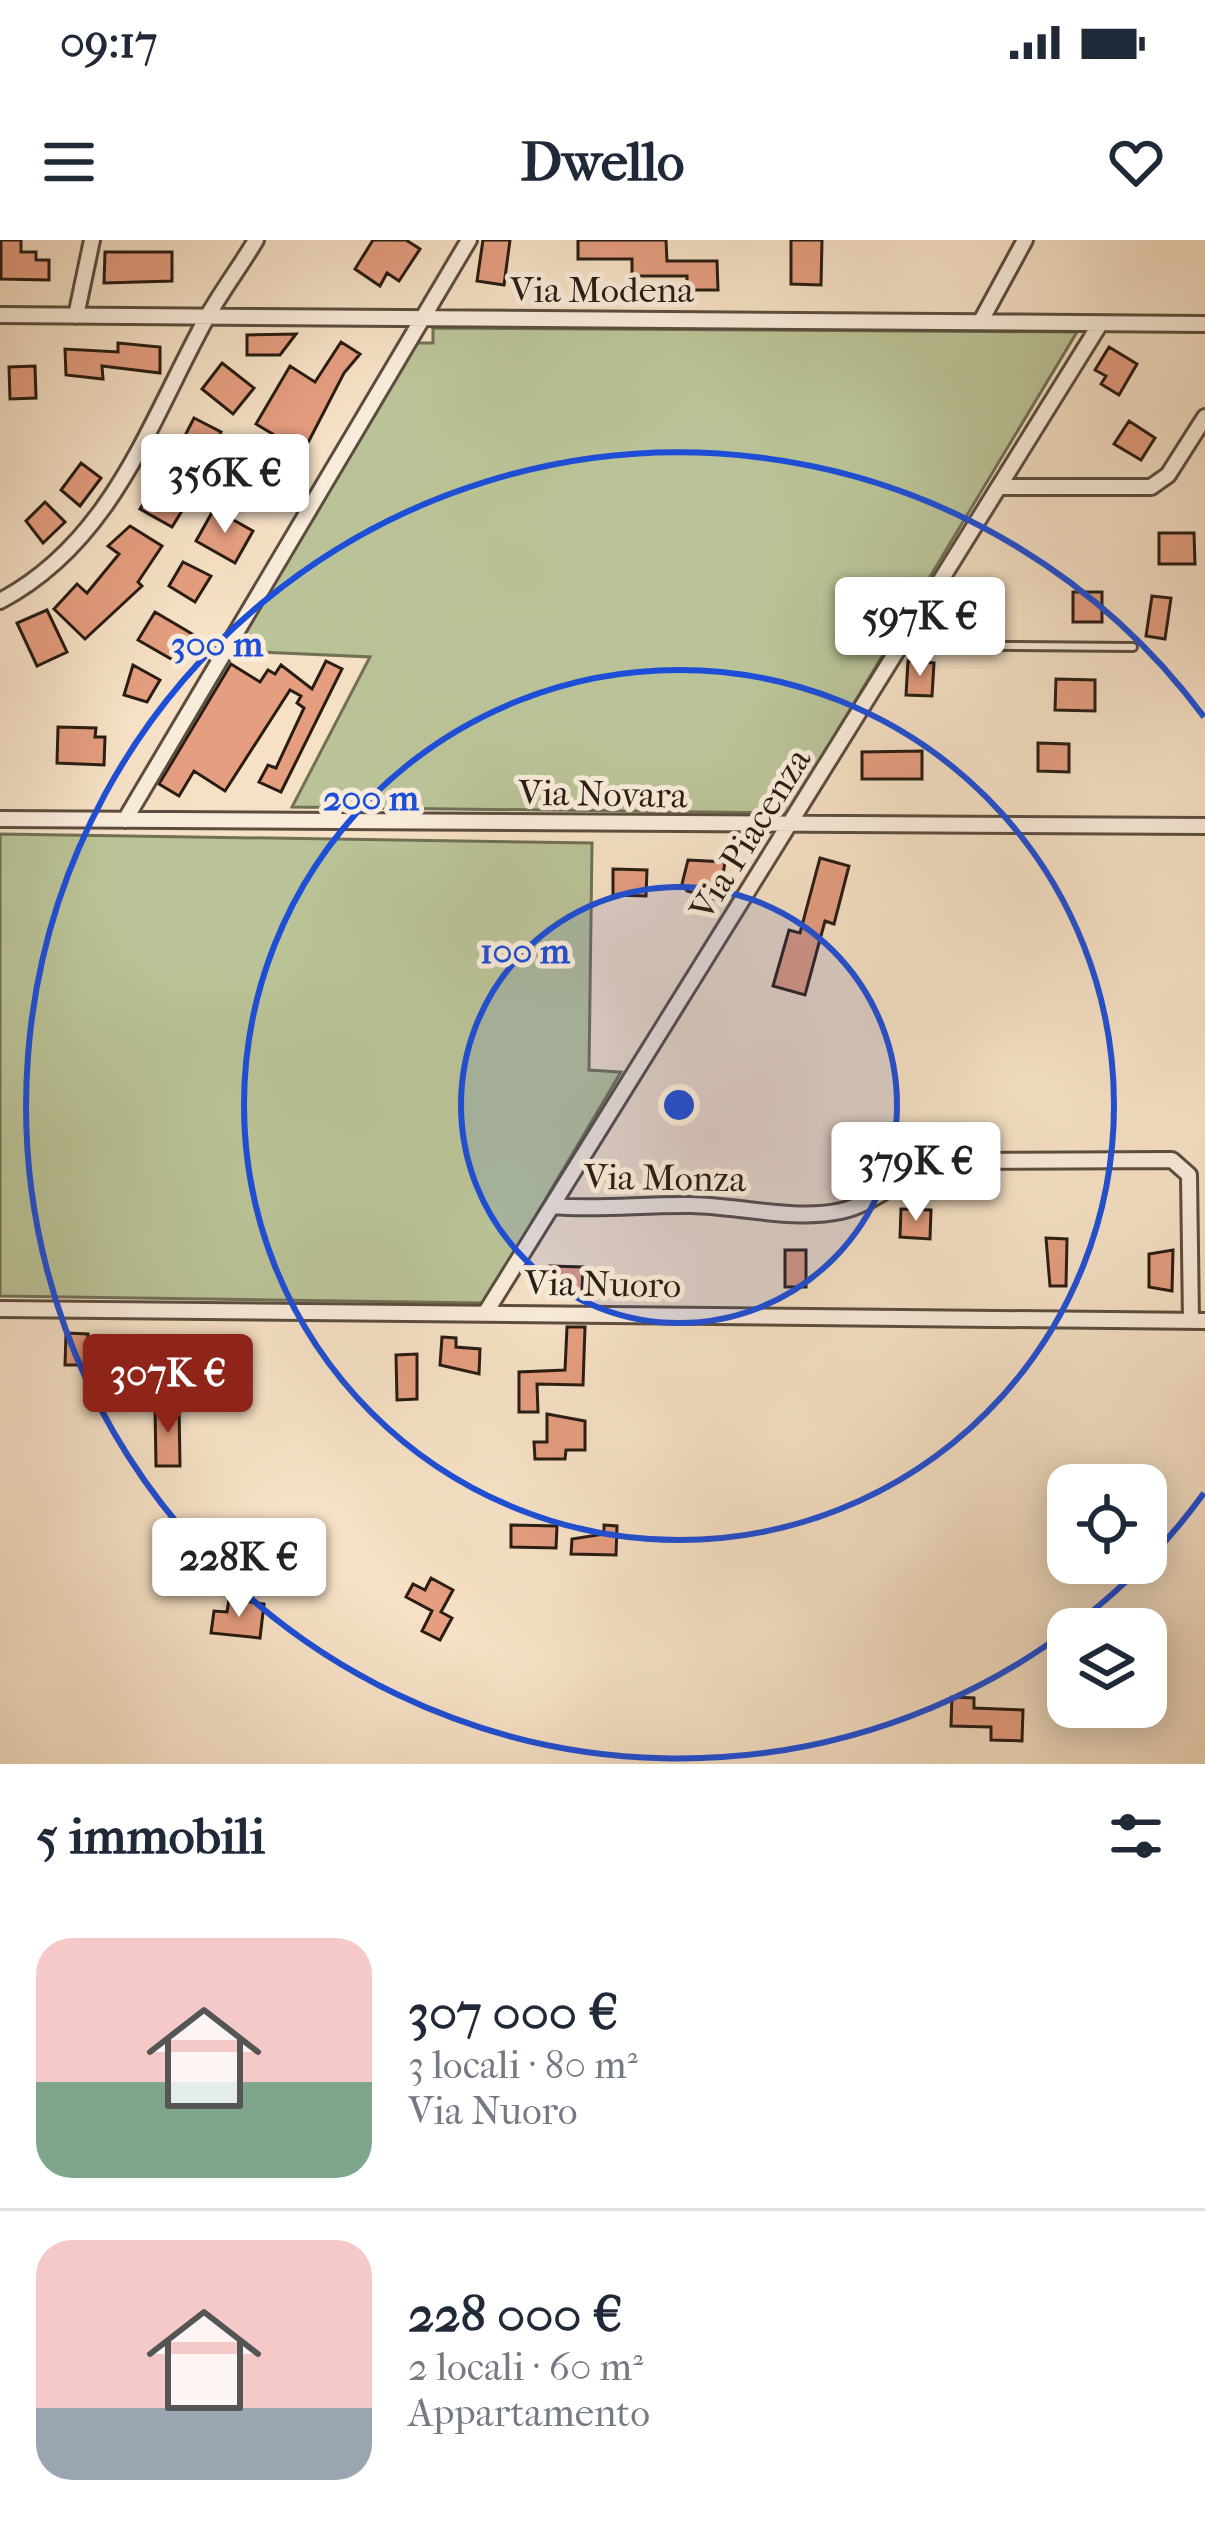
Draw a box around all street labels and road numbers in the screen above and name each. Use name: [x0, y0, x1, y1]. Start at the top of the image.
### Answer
street label: Via Modena: [509, 269, 694, 311]
street label: Via Piacenza: [680, 740, 820, 928]
street label: Via Novara: [517, 772, 688, 816]
street label: Via Monza: [582, 1156, 747, 1200]
street label: Via Nuoro: [523, 1262, 682, 1306]

